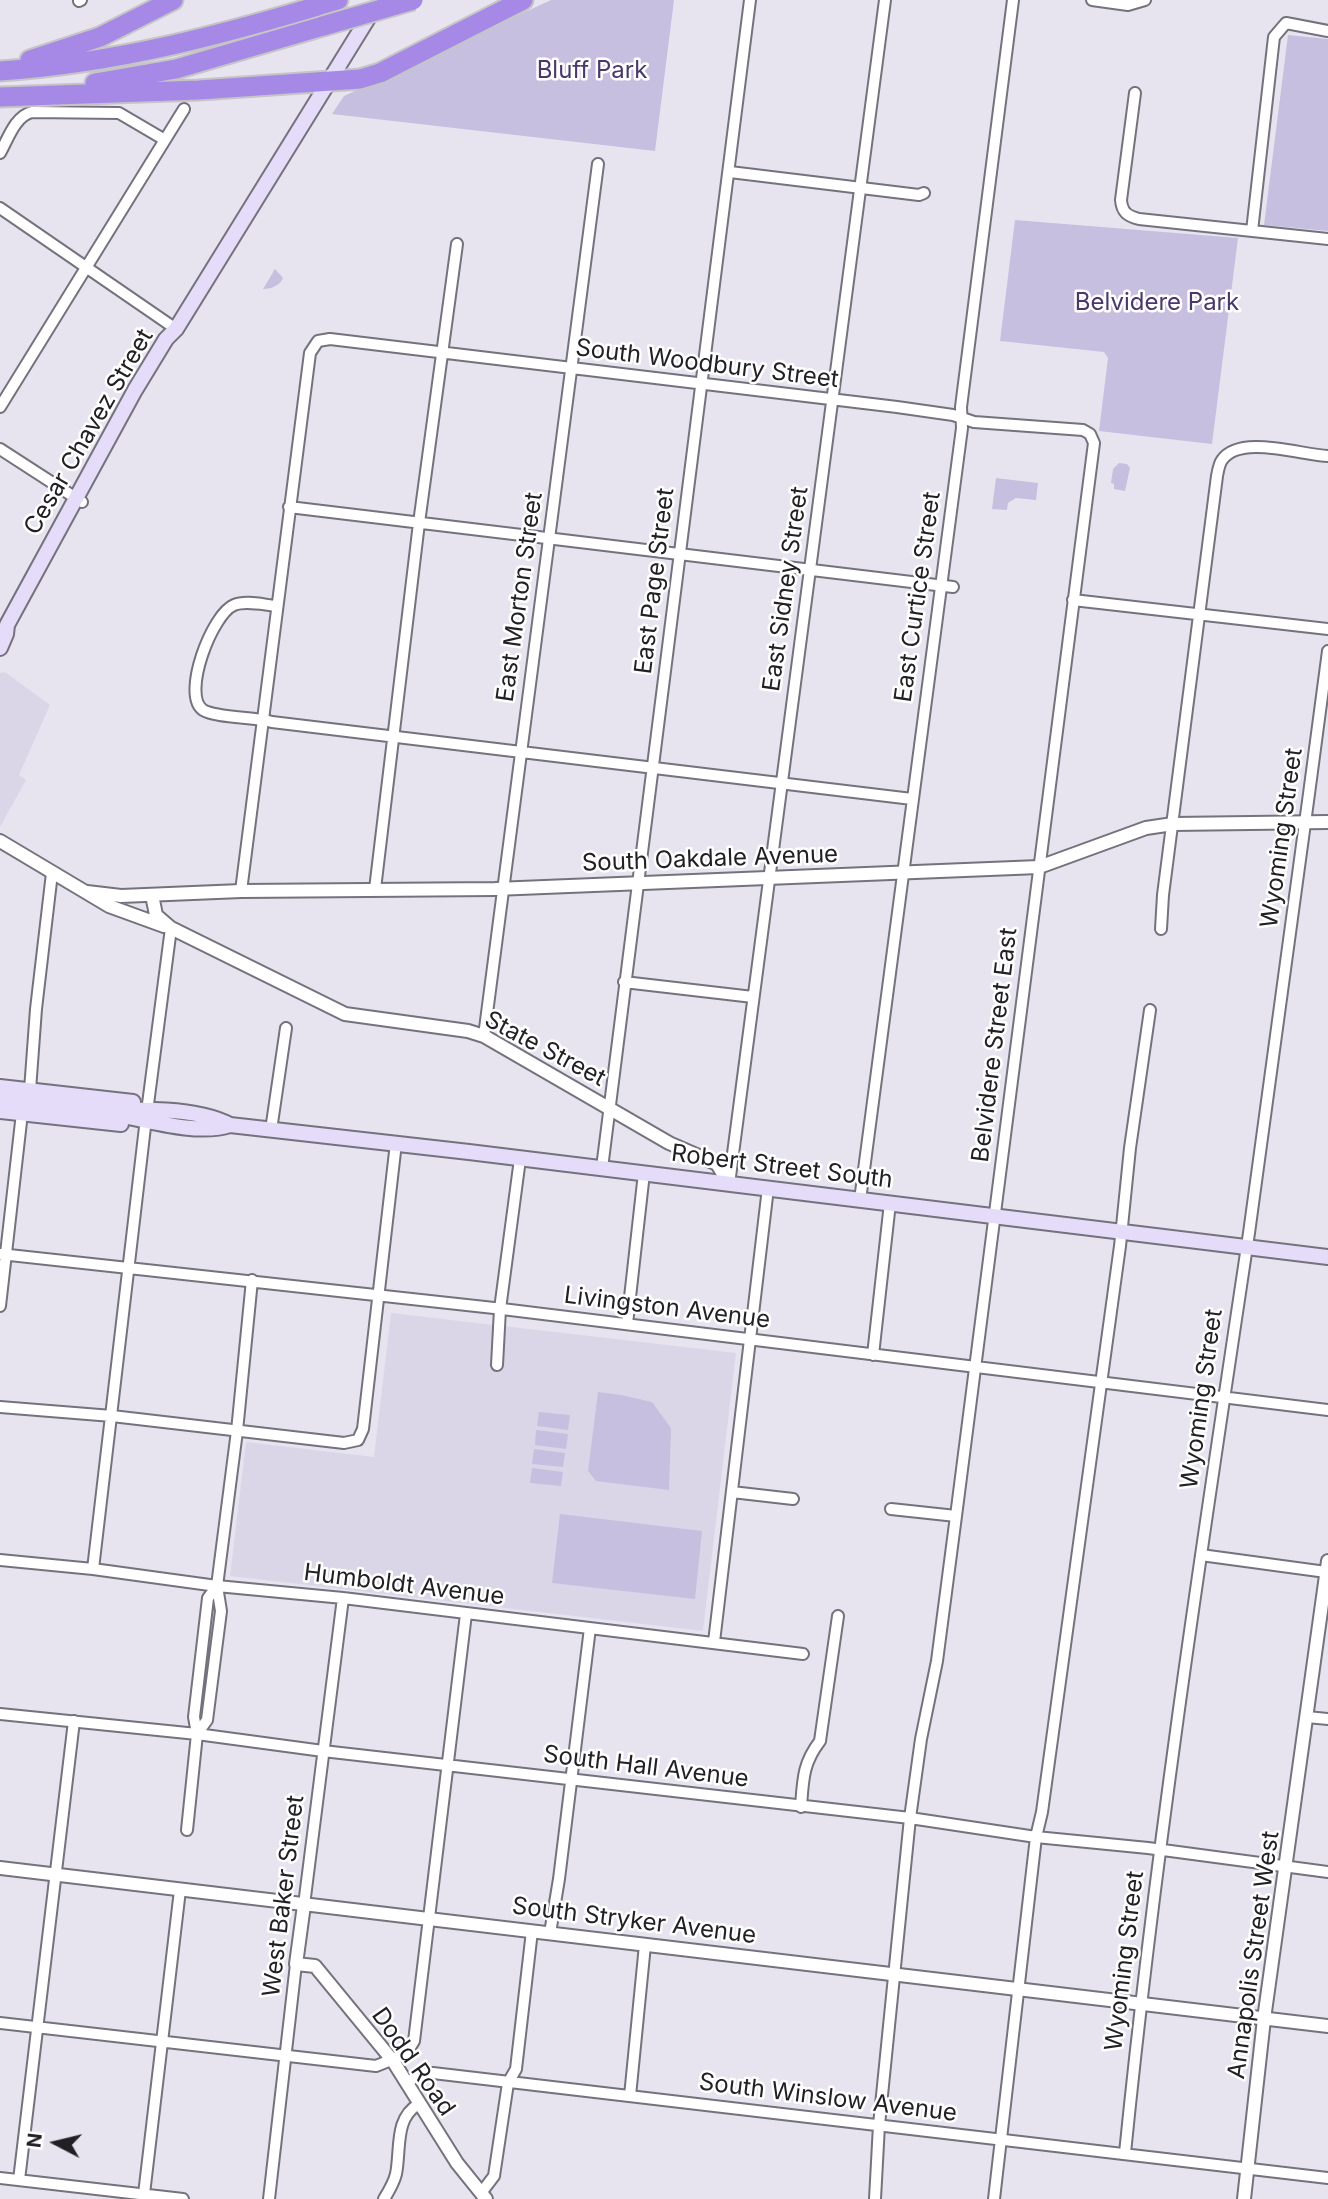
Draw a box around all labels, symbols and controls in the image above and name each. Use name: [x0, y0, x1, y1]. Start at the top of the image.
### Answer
park label: Bluff Park: [537, 57, 647, 85]
park label: Belvidere Park: [1075, 289, 1239, 317]
street label: Cesar Chavez Street: [18, 324, 160, 540]
street label: South Woodbury Street: [574, 334, 840, 394]
street label: East Sidney Street: [757, 485, 815, 693]
street label: East Page Street: [629, 486, 681, 676]
street label: East Morton Street: [491, 490, 549, 704]
street label: East Curtice Street: [889, 490, 947, 704]
street label: Wyoming Street: [1255, 746, 1309, 930]
street label: South Oakdale Avenue: [581, 840, 839, 878]
street label: Belvidere Street East: [966, 926, 1024, 1164]
street label: State Street: [480, 1005, 610, 1093]
street label: Robert Street South: [670, 1139, 894, 1195]
street label: Livingston Avenue: [562, 1281, 772, 1335]
street label: Wyoming Street: [1175, 1307, 1229, 1491]
street label: Humboldt Avenue: [302, 1558, 506, 1612]
street label: South Hall Avenue: [542, 1740, 750, 1794]
street label: West Baker Street: [257, 1793, 311, 1999]
street label: Annapolis Street West: [1222, 1829, 1286, 2081]
street label: Wyoming Street: [1100, 1869, 1150, 2053]
street label: South Stryker Avenue: [510, 1892, 758, 1950]
street label: Dodd Road: [365, 2002, 461, 2122]
street label: South Winslow Avenue: [697, 2068, 959, 2128]
north arrow: [21, 2108, 91, 2178]
text: N: [22, 2132, 47, 2149]

